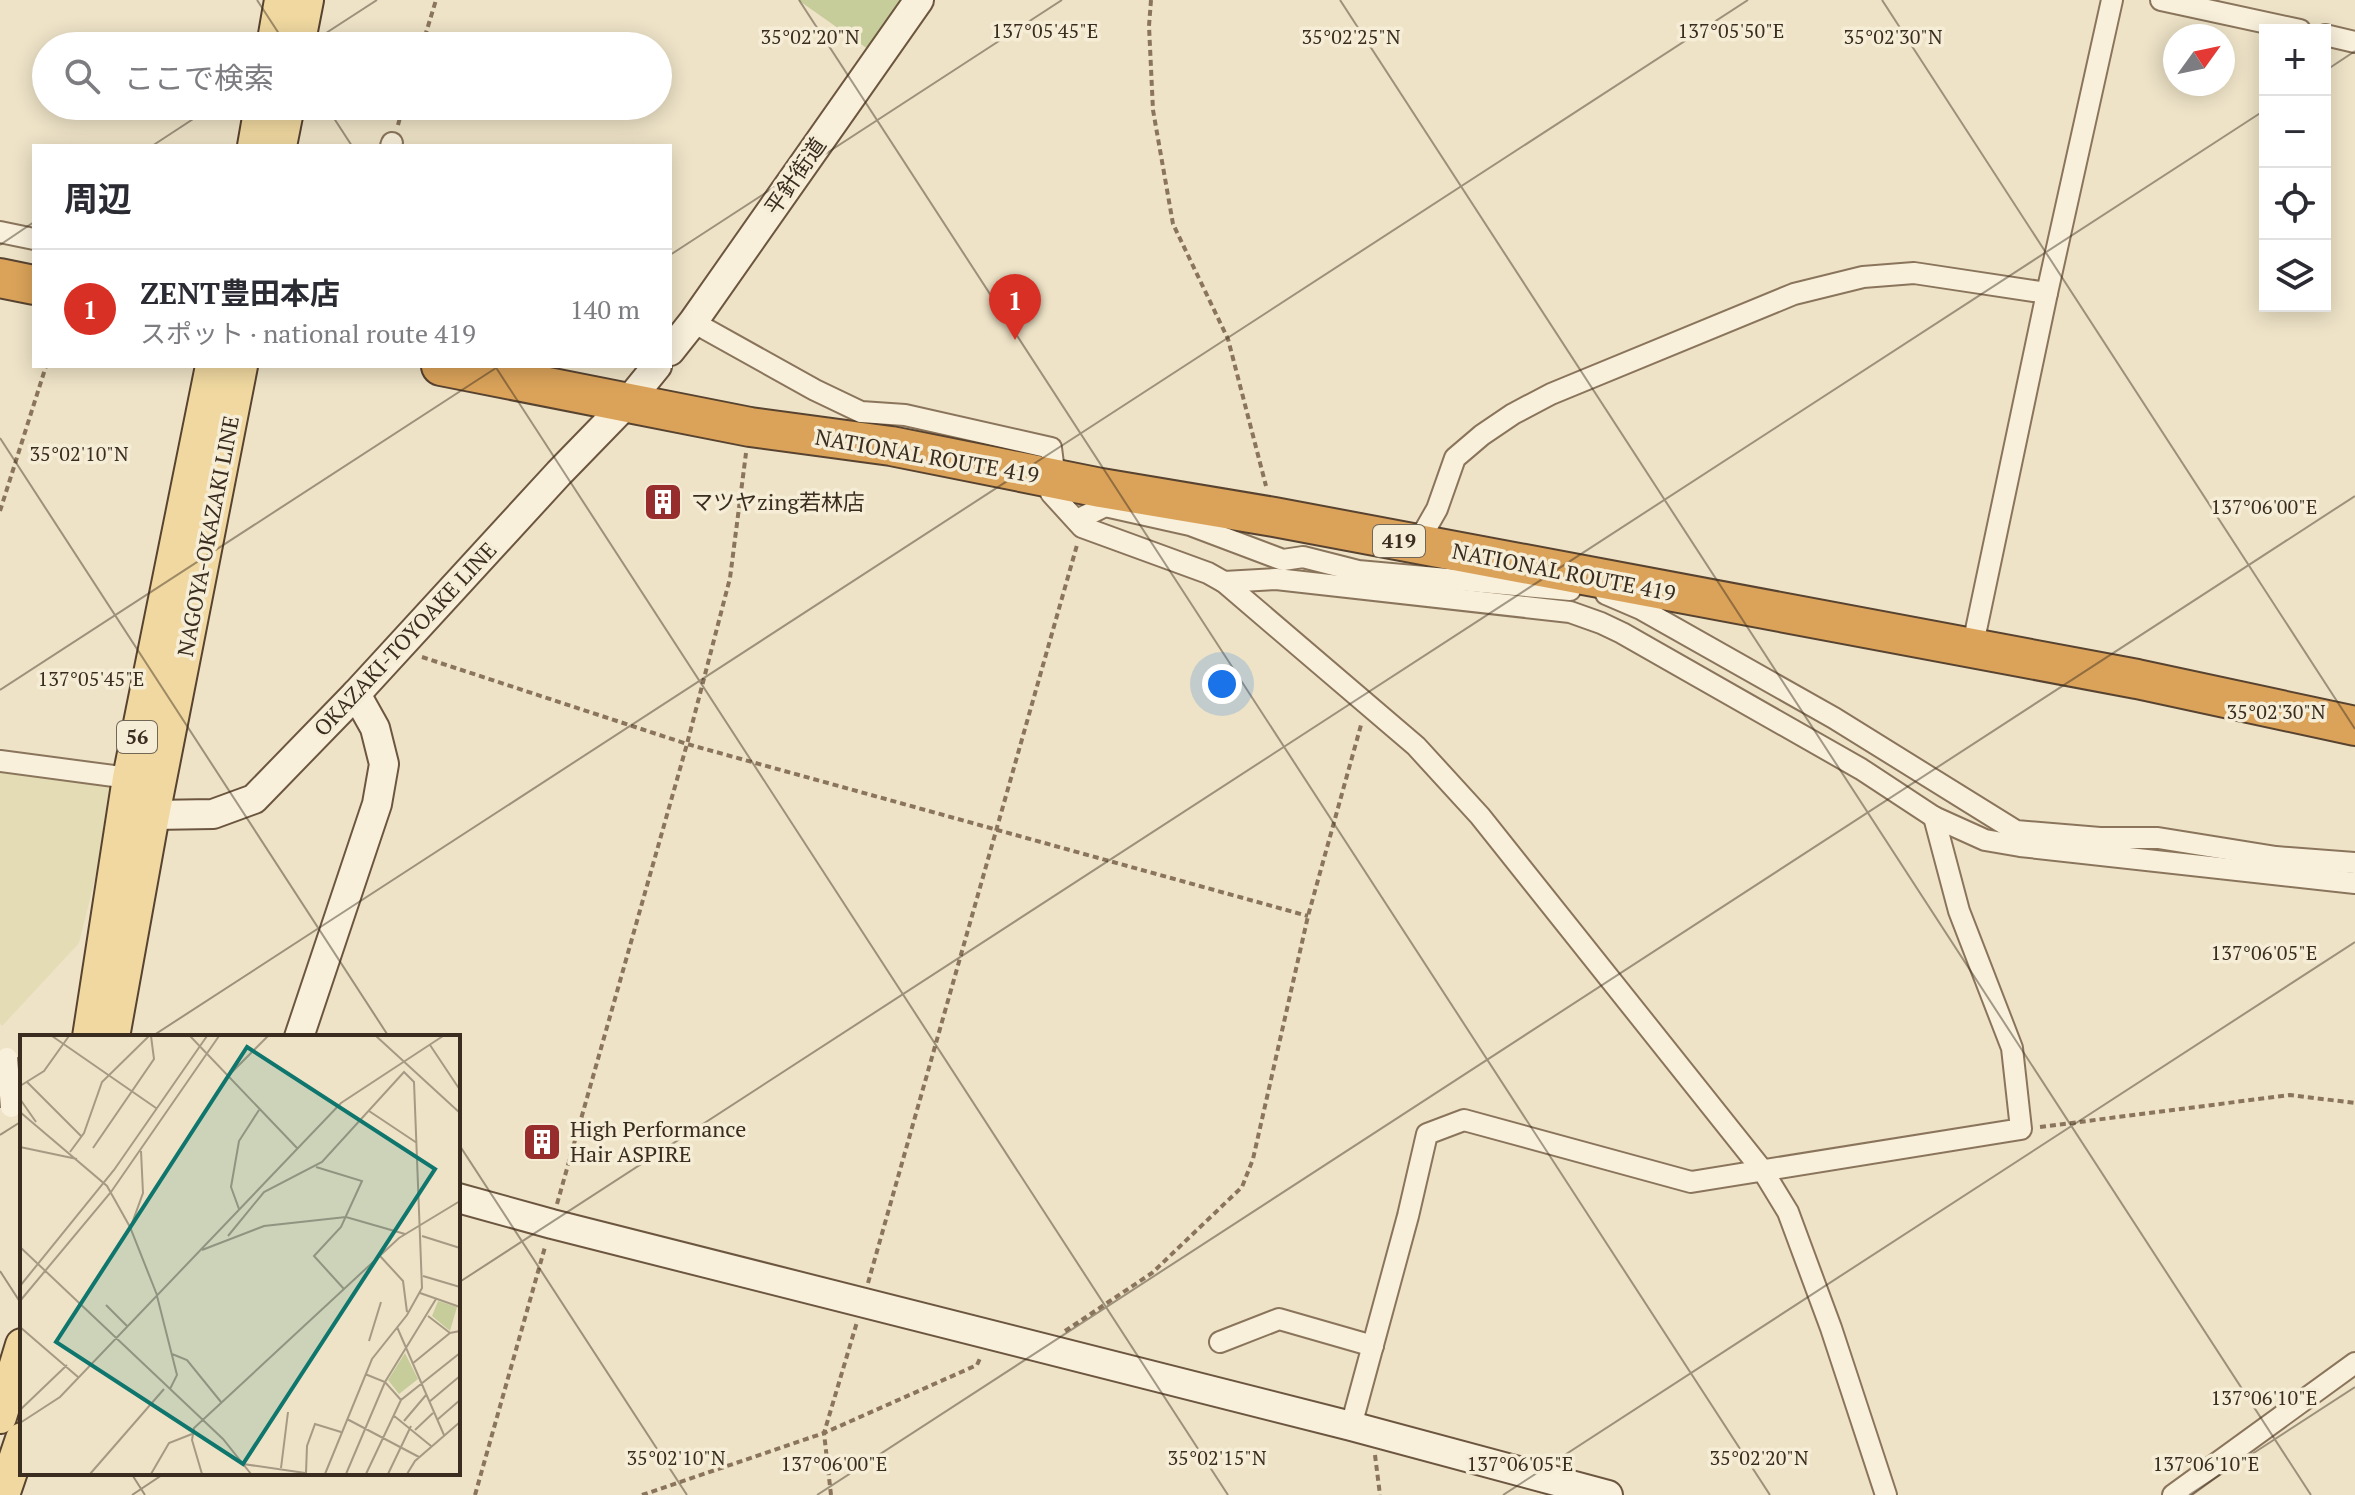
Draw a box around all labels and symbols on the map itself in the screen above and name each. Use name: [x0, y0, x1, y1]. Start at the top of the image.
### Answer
text: 137°05'45"E: [992, 17, 1098, 44]
text: 137°05'50"E: [1678, 17, 1784, 44]
text: 35°02'20"N: [760, 23, 860, 50]
text: 35°02'25"N: [1301, 23, 1401, 50]
text: 35°02'30"N: [1843, 23, 1943, 50]
north arrow: [2163, 24, 2235, 96]
street label: 平針街道: [757, 131, 832, 220]
pin: 1: [989, 274, 1041, 340]
street label: NAGOYA-OKAZAKI LINE: [170, 413, 245, 659]
street label: NATIONAL ROUTE 419: [813, 422, 1041, 489]
text: 35°02'10"N: [29, 440, 129, 467]
building icon: マツヤzing若林店: [642, 481, 684, 523]
place label: マツヤzing若林店: [691, 487, 865, 516]
text: 137°06'00"E: [2211, 493, 2317, 520]
road number: 419: [1373, 525, 1425, 557]
street label: OKAZAKI-TOYOAKE LINE: [307, 535, 502, 742]
street label: NATIONAL ROUTE 419: [1450, 536, 1678, 607]
your location: [1202, 664, 1242, 704]
text: 137°05'45"E: [38, 665, 144, 692]
text: 35°02'30"N: [2226, 698, 2326, 725]
road number: 56: [117, 721, 157, 753]
text: 137°06'05"E: [2211, 939, 2317, 966]
inset map: [20, 1035, 460, 1475]
place label: High Performance Hair ASPIRE: [570, 1114, 746, 1168]
building icon: High Performance Hair ASPIRE: [521, 1121, 563, 1163]
text: 137°06'10"E: [2211, 1384, 2317, 1411]
text: 35°02'10"N: [626, 1444, 726, 1471]
text: 35°02'15"N: [1167, 1444, 1267, 1471]
text: 35°02'20"N: [1709, 1444, 1809, 1471]
text: 137°06'00"E: [781, 1450, 887, 1477]
text: 137°06'05"E: [1467, 1450, 1573, 1477]
text: 137°06'10"E: [2153, 1450, 2259, 1477]

